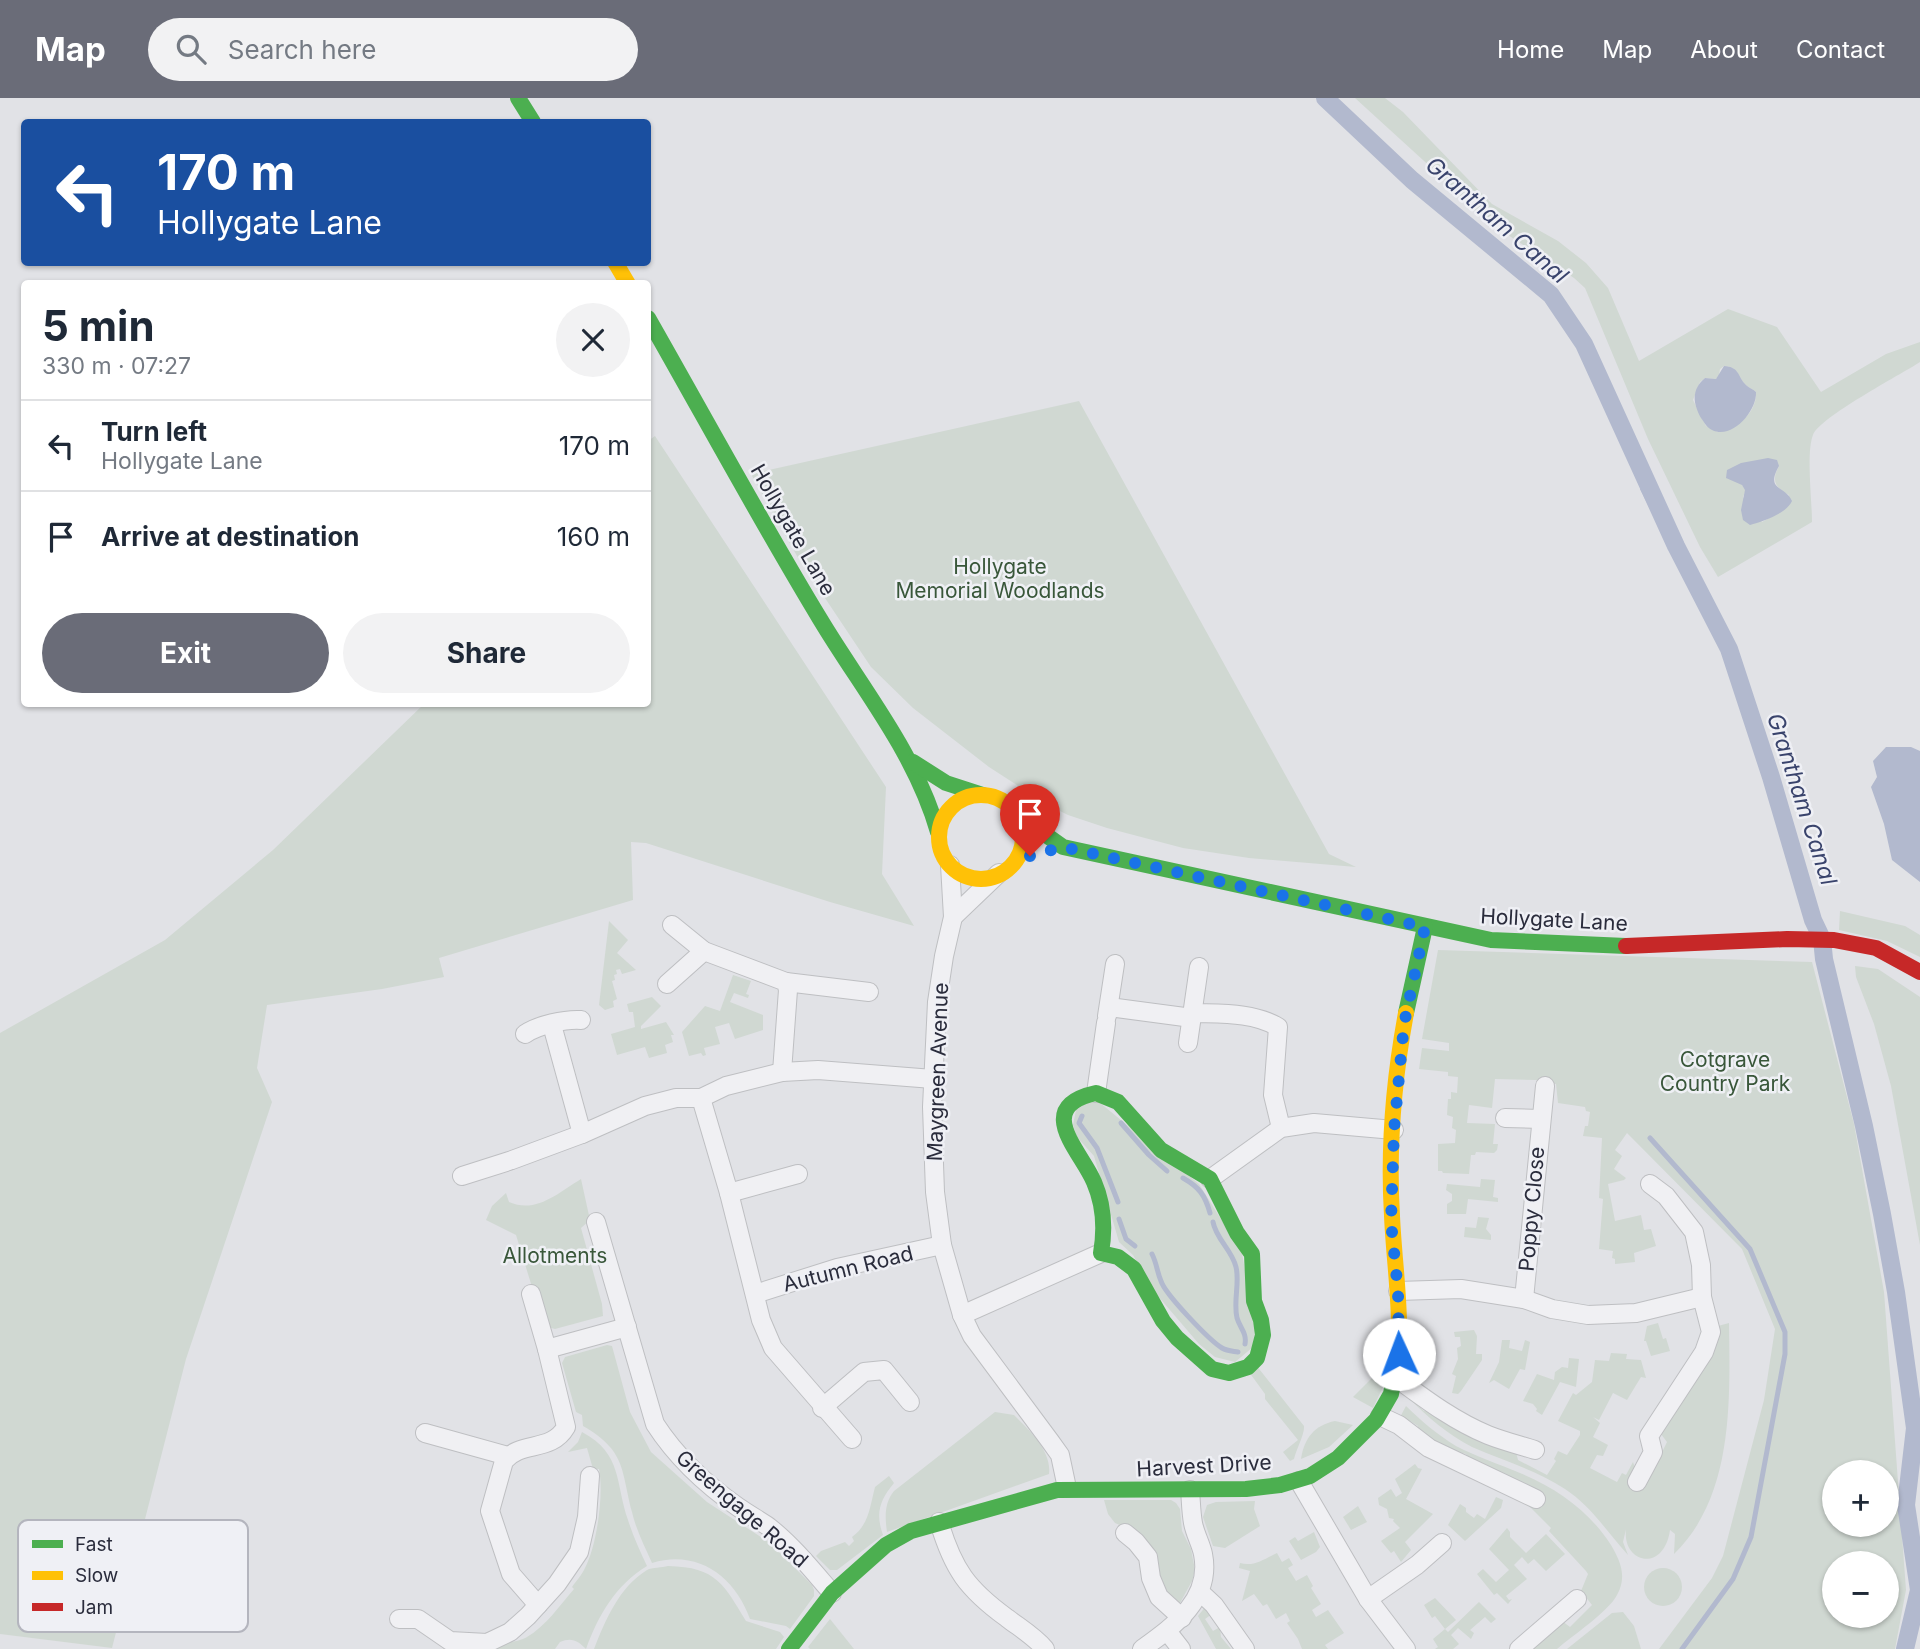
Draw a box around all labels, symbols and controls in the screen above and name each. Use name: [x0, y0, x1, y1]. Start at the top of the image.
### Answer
search box: [148, 18, 638, 81]
text: Map: [35, 29, 106, 69]
icon: search: [172, 30, 210, 68]
text: Search here: [228, 34, 376, 65]
text: Home: [1497, 35, 1564, 64]
text: Map: [1602, 35, 1652, 64]
text: About: [1690, 35, 1758, 64]
text: Contact: [1796, 35, 1885, 64]
text: 170 m: [157, 143, 295, 202]
icon: left: [42, 147, 133, 238]
water label: Grantham Canal: [1420, 151, 1574, 290]
text: Hollygate Lane: [157, 203, 382, 242]
text: 5 min: [42, 300, 155, 351]
button: close: [556, 303, 630, 377]
text: 330 m · 07:27: [42, 352, 191, 380]
text: Turn left: [101, 416, 207, 447]
icon: left: [42, 427, 80, 465]
text: 170 m: [559, 430, 630, 461]
text: Hollygate Lane: [101, 447, 263, 475]
street label: Hollygate Lane: [746, 460, 841, 600]
icon: arrive: [42, 518, 80, 556]
text: Arrive at destination: [101, 521, 360, 552]
text: 160 m: [557, 521, 630, 552]
park label: Hollygate Memorial Woodlands: [895, 554, 1105, 603]
button: Exit: [42, 613, 329, 693]
button: Share: [343, 613, 630, 693]
water label: Grantham Canal: [1761, 709, 1843, 889]
pin: [1000, 784, 1060, 856]
icon: arrive: [1011, 795, 1049, 833]
street label: Hollygate Lane: [1480, 903, 1628, 936]
street label: Maygreen Avenue: [922, 982, 953, 1162]
park label: Cotgrave Country Park: [1660, 1047, 1791, 1096]
street label: Poppy Close: [1514, 1145, 1549, 1272]
street label: Autumn Road: [780, 1240, 916, 1297]
park label: Allotments: [503, 1243, 607, 1268]
position arrow: [1362, 1317, 1436, 1391]
street label: Greengage Road: [671, 1445, 813, 1573]
street label: Harvest Drive: [1136, 1449, 1272, 1482]
map controls: [1822, 1460, 1899, 1628]
button: +: [1822, 1460, 1899, 1537]
legend: [18, 1520, 248, 1632]
text: Fast: [75, 1533, 113, 1556]
button: −: [1822, 1551, 1899, 1628]
text: Slow: [75, 1564, 118, 1587]
text: Jam: [75, 1596, 113, 1619]

